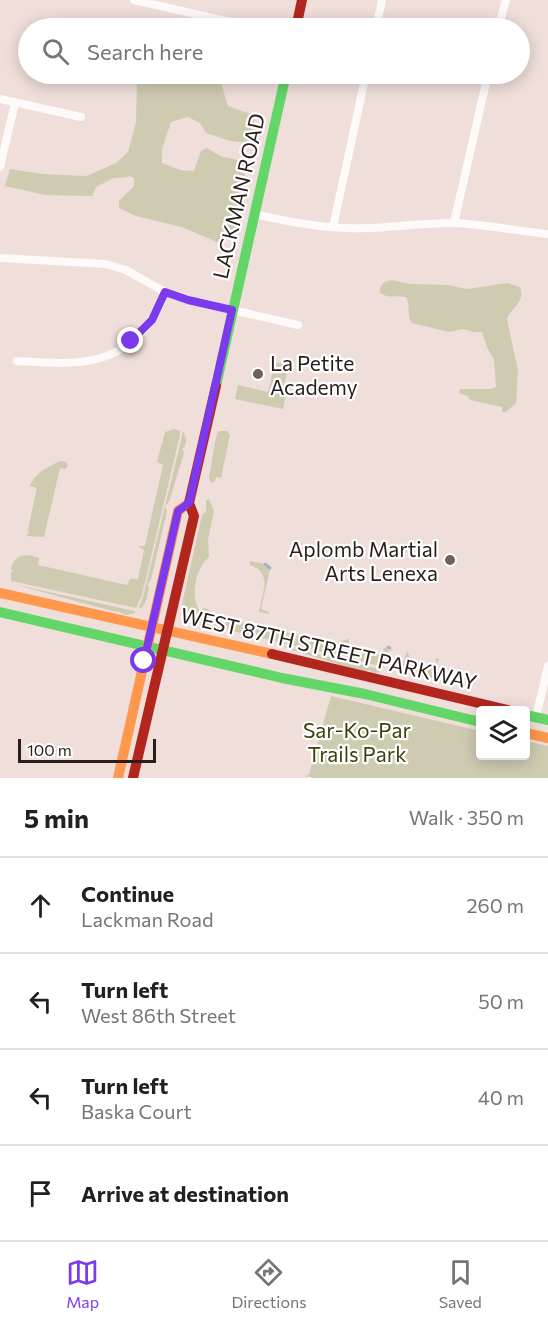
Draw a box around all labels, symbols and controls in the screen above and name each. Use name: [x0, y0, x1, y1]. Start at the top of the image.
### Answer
search box: [18, 18, 530, 84]
icon: search: [39, 35, 72, 68]
text: Search here: [87, 38, 203, 65]
street label: LACKMAN ROAD: [207, 111, 269, 281]
route end: [117, 327, 143, 353]
place label: La Petite Academy: [270, 350, 358, 399]
marker: La Petite Academy: [251, 367, 265, 381]
place label: Aplomb Martial Arts Lenexa: [289, 536, 438, 585]
marker: Aplomb Martial Arts Lenexa: [443, 553, 457, 567]
street label: WEST 87TH STREET PARKWAY: [178, 602, 480, 694]
route start: [130, 647, 156, 673]
map controls: [476, 706, 530, 760]
button: layers: [476, 706, 530, 760]
park label: Sar-Ko-Par Trails Park: [303, 717, 411, 766]
scale bar: [18, 736, 156, 764]
text: 100 m: [27, 740, 72, 759]
text: 5 min: [24, 802, 89, 833]
text: Walk · 350 m: [409, 805, 524, 829]
text: Continue: [81, 880, 174, 907]
icon: ahead: [24, 889, 57, 922]
text: 260 m: [466, 893, 524, 917]
text: Lackman Road: [81, 907, 214, 931]
text: Turn left: [81, 976, 168, 1003]
icon: left: [24, 985, 57, 1018]
text: 50 m: [478, 989, 524, 1013]
text: West 86th Street: [81, 1003, 236, 1027]
text: Turn left: [81, 1072, 168, 1099]
icon: left: [24, 1081, 57, 1114]
text: 40 m: [478, 1085, 524, 1109]
text: Baska Court: [81, 1099, 192, 1123]
icon: arrive: [24, 1177, 57, 1210]
text: Arrive at destination: [81, 1180, 289, 1207]
tab: Map: [66, 1256, 99, 1311]
tab: Directions: [231, 1256, 306, 1311]
tab: Saved: [439, 1256, 482, 1311]

